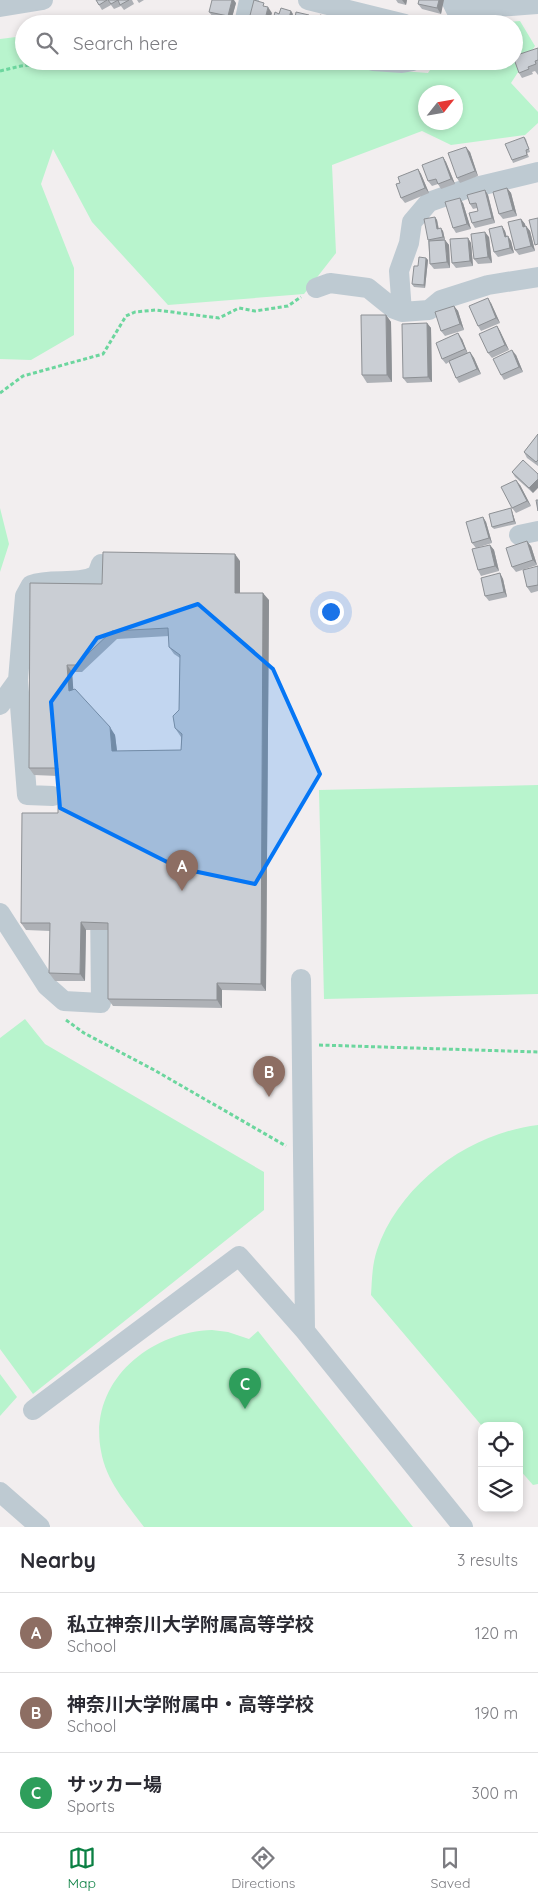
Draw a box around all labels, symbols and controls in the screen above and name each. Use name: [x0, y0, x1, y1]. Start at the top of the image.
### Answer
search box: [15, 15, 523, 70]
icon: search: [33, 29, 61, 57]
text: Search here: [73, 31, 178, 55]
north arrow: [418, 85, 463, 130]
your location: [318, 599, 344, 625]
pin: A: [166, 850, 198, 891]
pin: B: [253, 1056, 285, 1097]
pin: C: [229, 1368, 261, 1409]
map controls: [478, 1422, 523, 1512]
button: locate: [478, 1422, 523, 1467]
button: layers: [478, 1467, 523, 1512]
text: Nearby: [20, 1547, 96, 1573]
text: 3 results: [457, 1550, 518, 1570]
text: 私立神奈川大学附属高等学校: [67, 1612, 314, 1636]
text: A: [31, 1623, 41, 1643]
text: 120 m: [475, 1623, 518, 1643]
text: School: [67, 1636, 116, 1656]
text: 神奈川大学附属中・高等学校: [67, 1692, 314, 1716]
text: B: [31, 1703, 41, 1723]
text: 190 m: [475, 1703, 518, 1723]
text: School: [67, 1716, 116, 1736]
text: サッカー場: [67, 1772, 162, 1796]
text: C: [31, 1783, 41, 1803]
text: 300 m: [472, 1783, 518, 1803]
text: Sports: [67, 1796, 115, 1816]
tab: Map: [68, 1844, 96, 1892]
tab: Directions: [231, 1844, 295, 1892]
tab: Saved: [430, 1844, 470, 1892]

